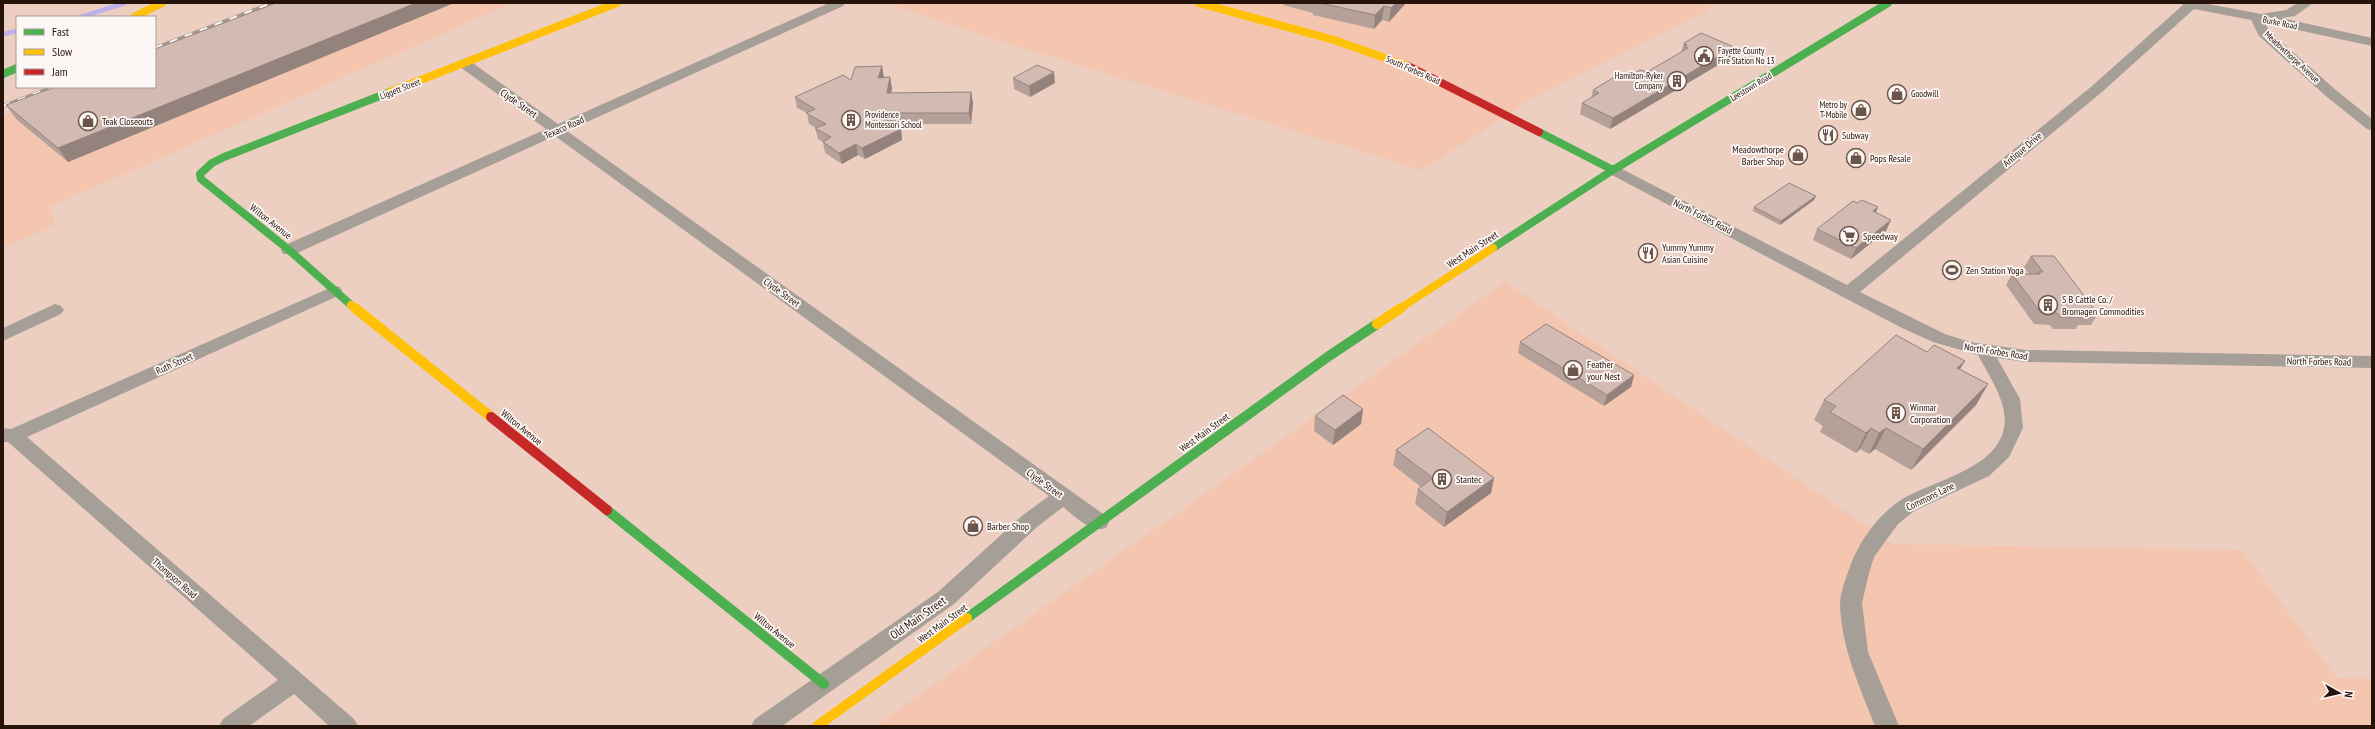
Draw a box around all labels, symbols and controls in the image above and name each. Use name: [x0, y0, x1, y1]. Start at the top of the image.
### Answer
street label: Burke Road: [2262, 13, 2298, 32]
legend: [16, 16, 156, 88]
text: Fast: [52, 24, 70, 39]
street label: Meadowthorpe Avenue: [2263, 28, 2322, 85]
text: Slow: [52, 44, 73, 59]
public building icon: Fayette County Fire Station No 13: [1693, 45, 1715, 67]
place label: Fayette County Fire Station No 13: [1718, 45, 1775, 66]
street label: South Forbes Road: [1384, 53, 1442, 86]
text: Jam: [51, 64, 68, 79]
place label: Hamilton-Ryker Company: [1615, 70, 1664, 91]
building icon: Hamilton-Ryker Company: [1666, 70, 1688, 92]
street label: Leestown Road: [1728, 70, 1774, 103]
street label: Liggett Street: [378, 76, 422, 101]
shop icon: Goodwill: [1886, 83, 1908, 105]
street label: Clyde Street: [498, 86, 540, 121]
place label: Goodwill: [1911, 88, 1939, 99]
place label: Metro by T-Mobile: [1820, 99, 1848, 120]
shop icon: Metro by T-Mobile: [1850, 99, 1872, 121]
building icon: Providence Montessori School: [840, 109, 862, 131]
place label: Providence Montessori School: [865, 109, 923, 130]
shop icon: Teak Closeouts: [77, 110, 99, 132]
street label: Texaco Road: [542, 113, 586, 142]
place label: Teak Closeouts: [102, 115, 153, 128]
restaurant icon: Subway: [1817, 124, 1839, 146]
place label: Subway: [1842, 129, 1869, 142]
street label: Antique Drive: [2000, 129, 2045, 170]
place label: Meadowthorpe Barber Shop: [1732, 143, 1784, 168]
shop icon: Meadowthorpe Barber Shop: [1787, 144, 1809, 166]
shop icon: Pops Resale: [1845, 147, 1867, 169]
place label: Pops Resale: [1870, 152, 1911, 165]
street label: North Forbes Road: [1671, 196, 1734, 237]
street label: Wilton Avenue: [247, 201, 294, 242]
supermarket icon: Speedway: [1838, 225, 1860, 247]
street label: West Main Street: [1444, 228, 1501, 271]
place label: Speedway: [1863, 230, 1898, 243]
place label: Yummy Yummy Asian Cuisine: [1662, 241, 1714, 266]
restaurant icon: Yummy Yummy Asian Cuisine: [1637, 242, 1659, 264]
sports icon: Zen Station Yoga: [1941, 259, 1963, 281]
place label: Zen Station Yoga: [1966, 264, 2024, 277]
street label: Clyde Street: [761, 275, 803, 310]
place label: S B Cattle Co. / Bromagen Commodities: [2062, 293, 2145, 318]
building icon: S B Cattle Co. / Bromagen Commodities: [2037, 294, 2059, 316]
street label: North Forbes Road: [1963, 340, 2029, 363]
street label: Ruth Street: [154, 349, 195, 377]
street label: North Forbes Road: [2287, 354, 2351, 369]
place label: Feather your Nest: [1587, 358, 1620, 383]
shop icon: Feather your Nest: [1562, 359, 1584, 381]
place label: Winmar Corporation: [1910, 401, 1950, 426]
building icon: Winmar Corporation: [1885, 402, 1907, 424]
street label: Wilton Avenue: [498, 407, 545, 448]
street label: West Main Street: [1177, 410, 1232, 455]
street label: Clyde Street: [1024, 466, 1066, 501]
building icon: Stantec: [1431, 468, 1453, 490]
place label: Stantec: [1456, 473, 1482, 486]
street label: Commons Lane: [1904, 479, 1957, 514]
shop icon: Barber Shop: [962, 515, 984, 537]
place label: Barber Shop: [987, 520, 1029, 533]
street label: Thompson Road: [150, 555, 200, 601]
street label: Old Main Street: [887, 592, 949, 642]
street label: West Main Street: [915, 601, 970, 646]
street label: Wilton Avenue: [751, 610, 798, 651]
north arrow: [2319, 673, 2359, 713]
text: N: [2342, 690, 2356, 698]

